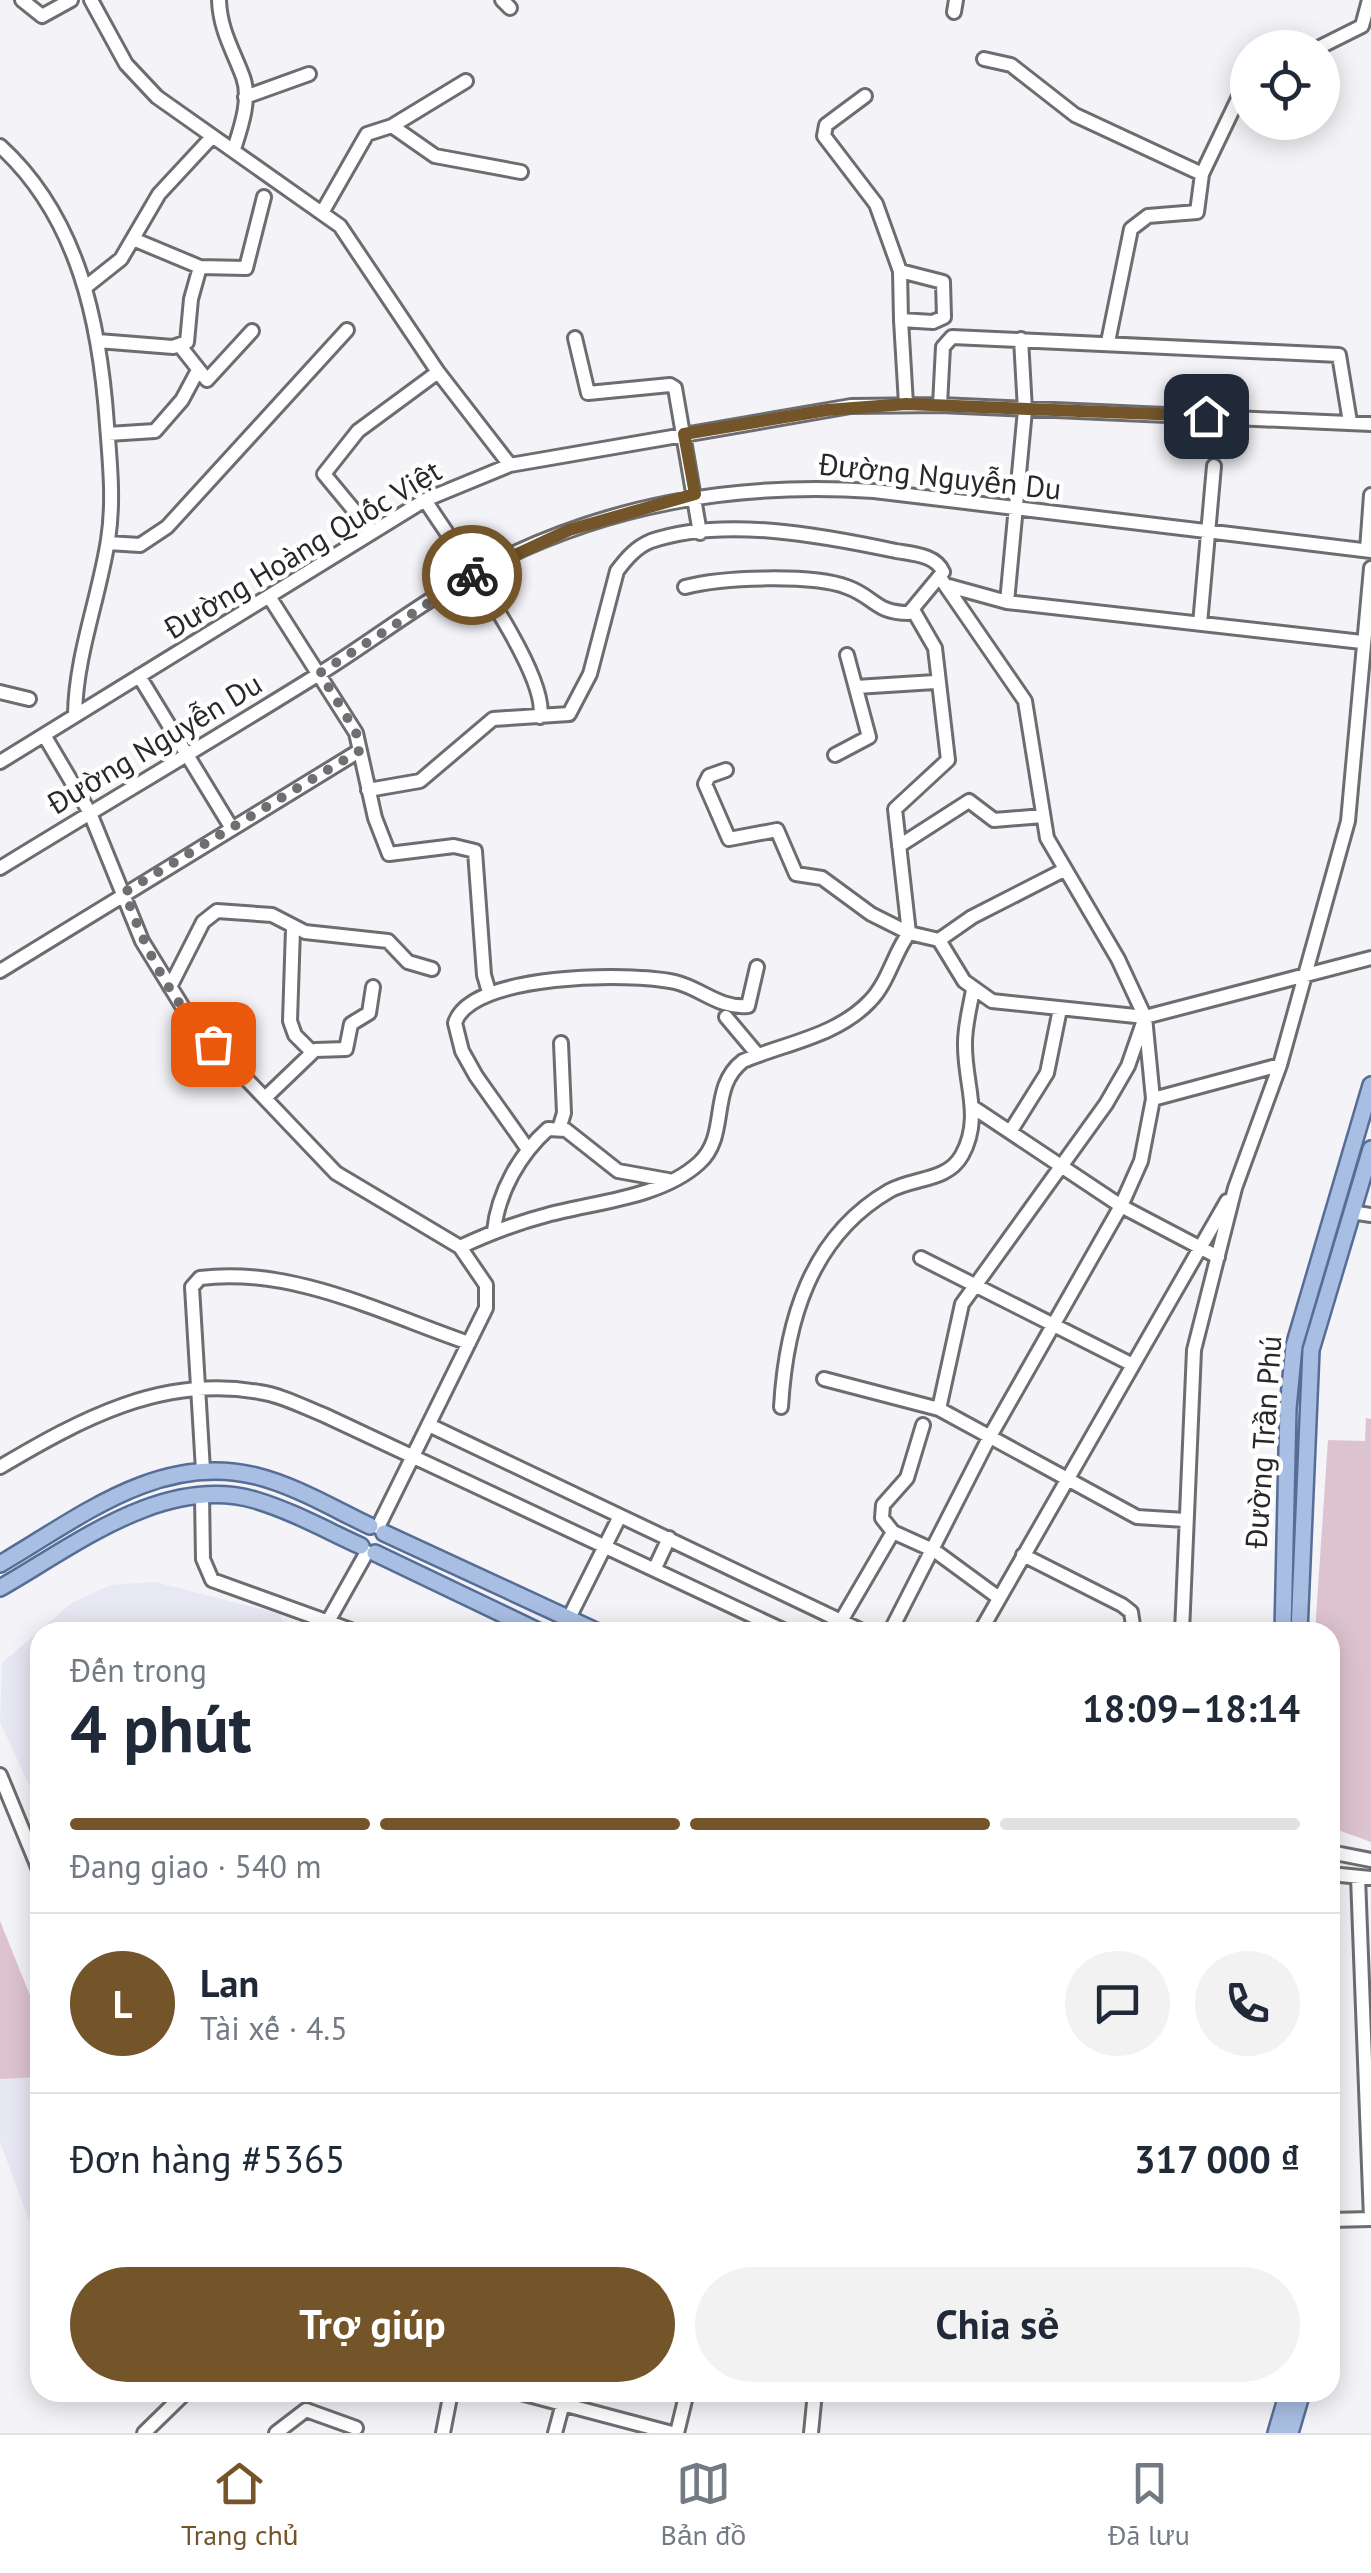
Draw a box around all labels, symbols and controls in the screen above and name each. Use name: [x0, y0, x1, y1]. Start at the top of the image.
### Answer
map controls: [1230, 30, 1340, 140]
button: locate: [1230, 30, 1340, 140]
pin: [1164, 374, 1249, 459]
icon: home: [1179, 389, 1234, 444]
street label: Đường Nguyễn Du: [816, 443, 1063, 508]
street label: Đường Hoàng Quốc Việt: [156, 451, 448, 647]
courier: [422, 525, 522, 625]
icon: bike: [445, 548, 500, 603]
street label: Đường Nguyễn Du: [39, 663, 269, 823]
pin: [171, 1002, 256, 1087]
icon: bag: [186, 1017, 241, 1072]
street label: Đường Trần Phú: [1236, 1334, 1289, 1551]
text: Đến trong: [70, 1649, 207, 1691]
text: 18:09–18:14: [1082, 1683, 1300, 1732]
text: 4 phút: [70, 1686, 251, 1770]
text: Đang giao · 540 m: [70, 1845, 321, 1887]
button: chat: [1065, 1951, 1170, 2056]
button: phone: [1195, 1951, 1300, 2056]
text: Lan: [200, 1958, 259, 2007]
text: L: [113, 1979, 132, 2028]
text: Tài xế · 4.5: [200, 2007, 348, 2049]
text: Đơn hàng #5365: [70, 2134, 345, 2183]
text: 317 000 ₫: [1134, 2134, 1300, 2183]
button: Trợ giúp: [70, 2267, 675, 2382]
button: Chia sẻ: [695, 2267, 1300, 2382]
tab: Trang chủ: [181, 2456, 298, 2553]
tab: Bản đồ: [661, 2456, 746, 2553]
tab: Đã lưu: [1108, 2456, 1190, 2553]

